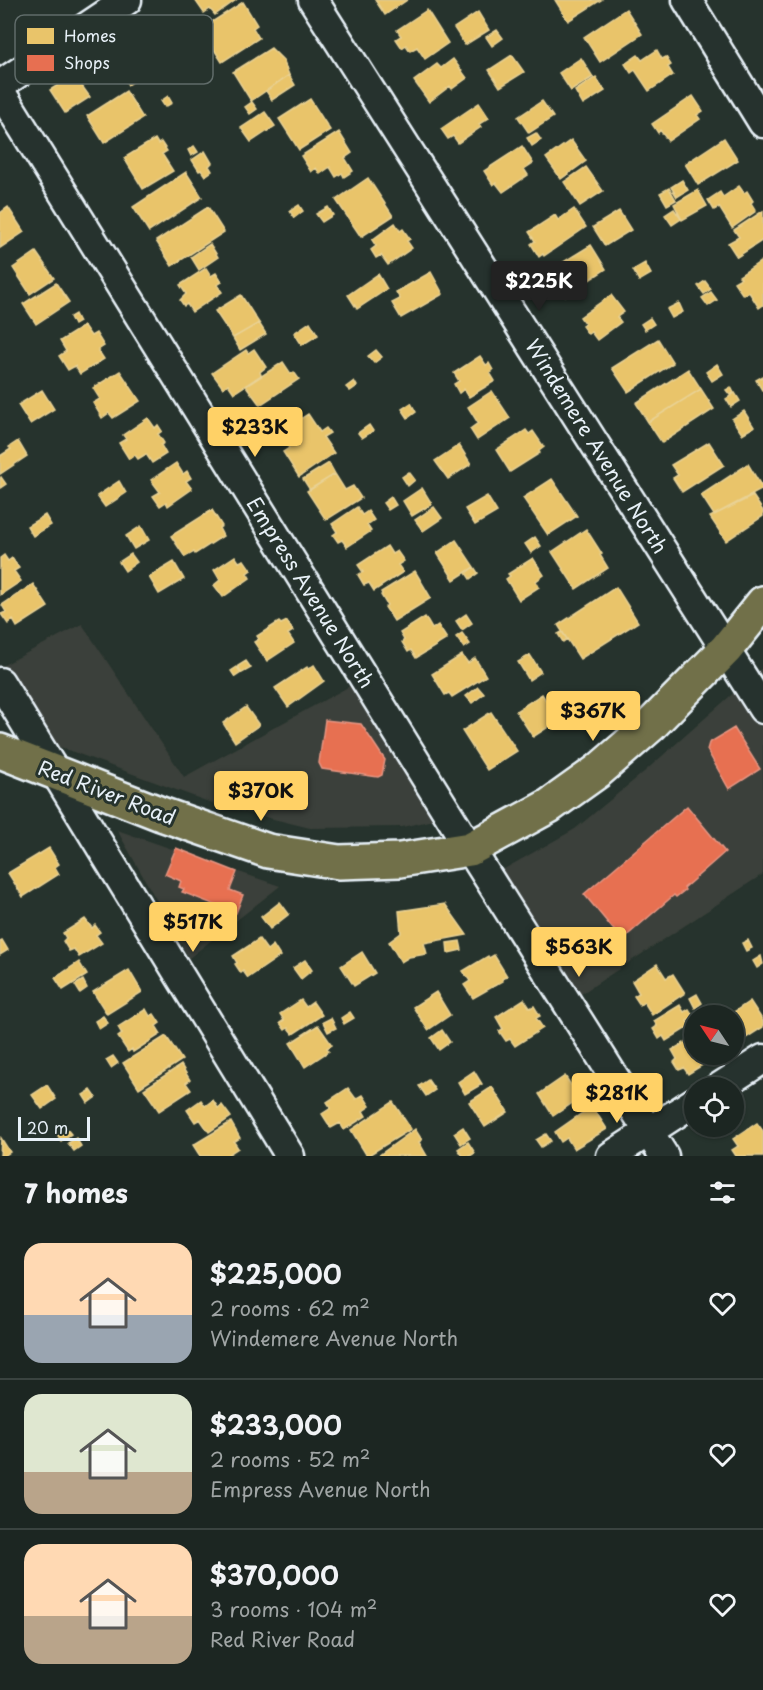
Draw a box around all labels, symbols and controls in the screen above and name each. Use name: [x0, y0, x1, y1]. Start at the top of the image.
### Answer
legend: [15, 15, 213, 84]
text: Homes: [64, 23, 116, 47]
text: Shops: [64, 50, 110, 74]
pin: $225K: [497, 261, 581, 312]
text: $225K: [505, 265, 573, 295]
street label: Windemere Avenue North: [519, 333, 675, 559]
pin: $233K: [213, 407, 297, 458]
text: $233K: [222, 411, 288, 441]
street label: Empress Avenue North: [240, 491, 382, 693]
pin: $367K: [551, 691, 635, 742]
text: $367K: [560, 695, 626, 725]
street label: Red River Road: [34, 752, 180, 832]
pin: $370K: [219, 771, 303, 822]
text: $370K: [228, 775, 294, 805]
pin: $517K: [151, 902, 235, 953]
text: $517K: [163, 906, 223, 936]
pin: $563K: [537, 927, 621, 978]
text: $563K: [545, 931, 613, 961]
north arrow: [684, 1005, 744, 1065]
map controls: [684, 1005, 744, 1137]
pin: $281K: [575, 1073, 659, 1124]
text: $281K: [586, 1077, 648, 1107]
button: locate: [684, 1077, 744, 1137]
scale bar: [18, 1114, 90, 1142]
text: 20 m: [27, 1115, 68, 1139]
text: 7 homes: [24, 1173, 128, 1212]
icon: filters: [706, 1176, 739, 1209]
text: $225,000: [210, 1254, 342, 1293]
icon: home: [72, 1267, 144, 1339]
icon: heart: [706, 1287, 739, 1320]
text: 2 rooms · 62 m²: [210, 1293, 370, 1323]
text: Windemere Avenue North: [210, 1323, 458, 1353]
text: $233,000: [210, 1405, 342, 1444]
icon: home: [72, 1418, 144, 1490]
icon: heart: [706, 1438, 739, 1471]
text: 2 rooms · 52 m²: [210, 1444, 370, 1474]
text: Empress Avenue North: [210, 1474, 431, 1504]
text: $370,000: [210, 1555, 339, 1594]
icon: home: [72, 1568, 144, 1640]
icon: heart: [706, 1588, 739, 1621]
text: 3 rooms · 104 m²: [210, 1594, 377, 1624]
text: Red River Road: [210, 1624, 355, 1654]

